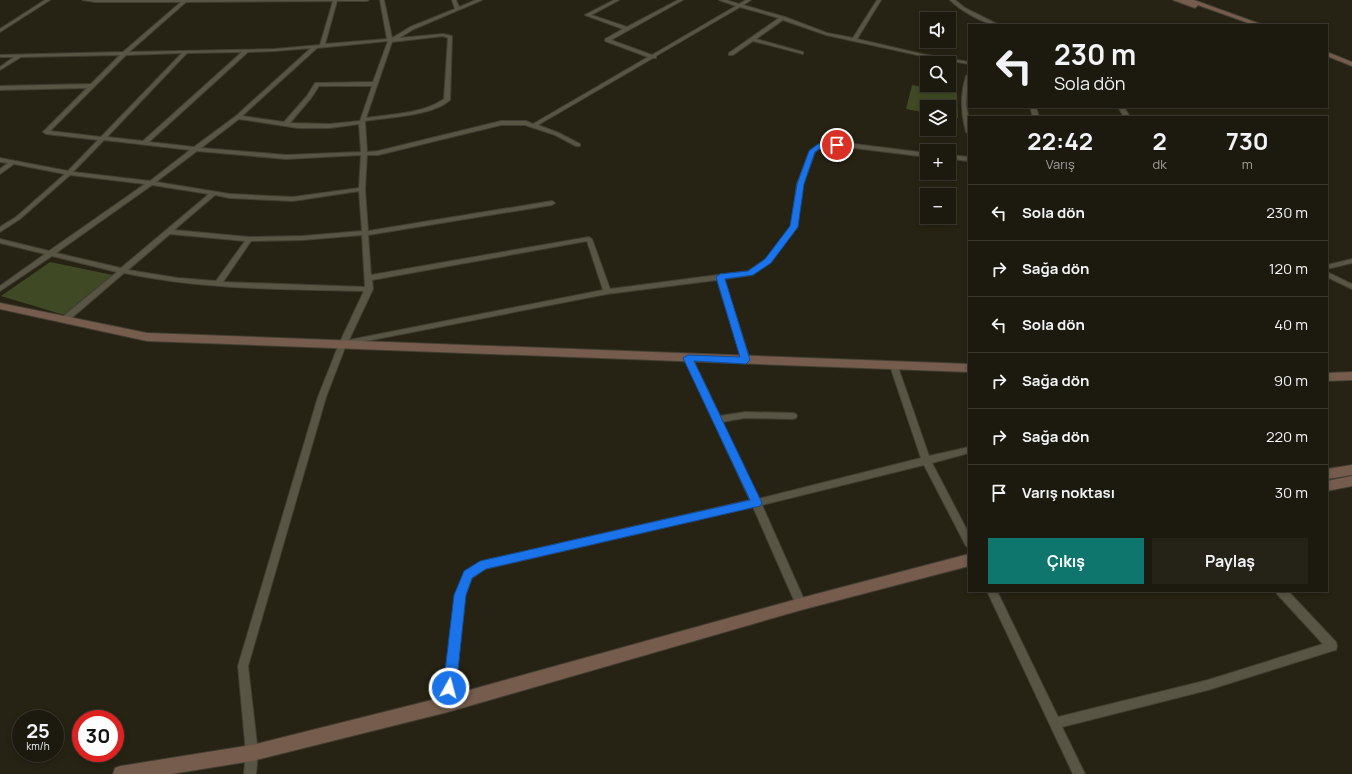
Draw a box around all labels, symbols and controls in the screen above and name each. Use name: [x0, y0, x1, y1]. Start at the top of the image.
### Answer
map controls: [920, 12, 956, 224]
button: sound: [920, 12, 956, 48]
text: 230 m: [1054, 35, 1136, 73]
icon: left: [988, 40, 1040, 92]
button: search: [920, 56, 956, 92]
text: Sola dön: [1054, 71, 1126, 95]
button: layers: [920, 100, 956, 136]
text: 22:42: [1027, 124, 1093, 157]
text: 2: [1152, 124, 1167, 157]
text: 730: [1226, 124, 1269, 157]
pin: [820, 128, 854, 162]
icon: arrive: [826, 134, 848, 156]
button: +: [920, 144, 956, 180]
text: Varış: [1046, 155, 1075, 173]
text: dk: [1152, 155, 1167, 173]
text: m: [1242, 155, 1253, 173]
button: −: [920, 188, 956, 224]
icon: left: [988, 202, 1010, 224]
text: Sola dön: [1022, 202, 1085, 223]
text: 230 m: [1266, 202, 1308, 223]
icon: right: [988, 258, 1010, 280]
text: Sağa dön: [1022, 258, 1089, 279]
text: 120 m: [1269, 258, 1308, 279]
icon: left: [988, 314, 1010, 336]
text: Sola dön: [1022, 314, 1085, 335]
text: 40 m: [1274, 314, 1308, 335]
icon: right: [988, 370, 1010, 392]
text: Sağa dön: [1022, 370, 1089, 391]
text: 90 m: [1274, 370, 1308, 391]
icon: right: [988, 426, 1010, 448]
text: Sağa dön: [1022, 426, 1089, 447]
text: 220 m: [1266, 426, 1308, 447]
icon: arrive: [988, 482, 1010, 504]
text: Varış noktası: [1022, 482, 1115, 503]
text: 30 m: [1275, 482, 1308, 503]
button: Çıkış: [988, 538, 1144, 584]
button: Paylaş: [1152, 538, 1308, 584]
position arrow: [428, 667, 470, 709]
speed limit sign: 30: [72, 710, 124, 762]
text: 25: [26, 717, 50, 744]
text: km/h: [26, 739, 50, 753]

